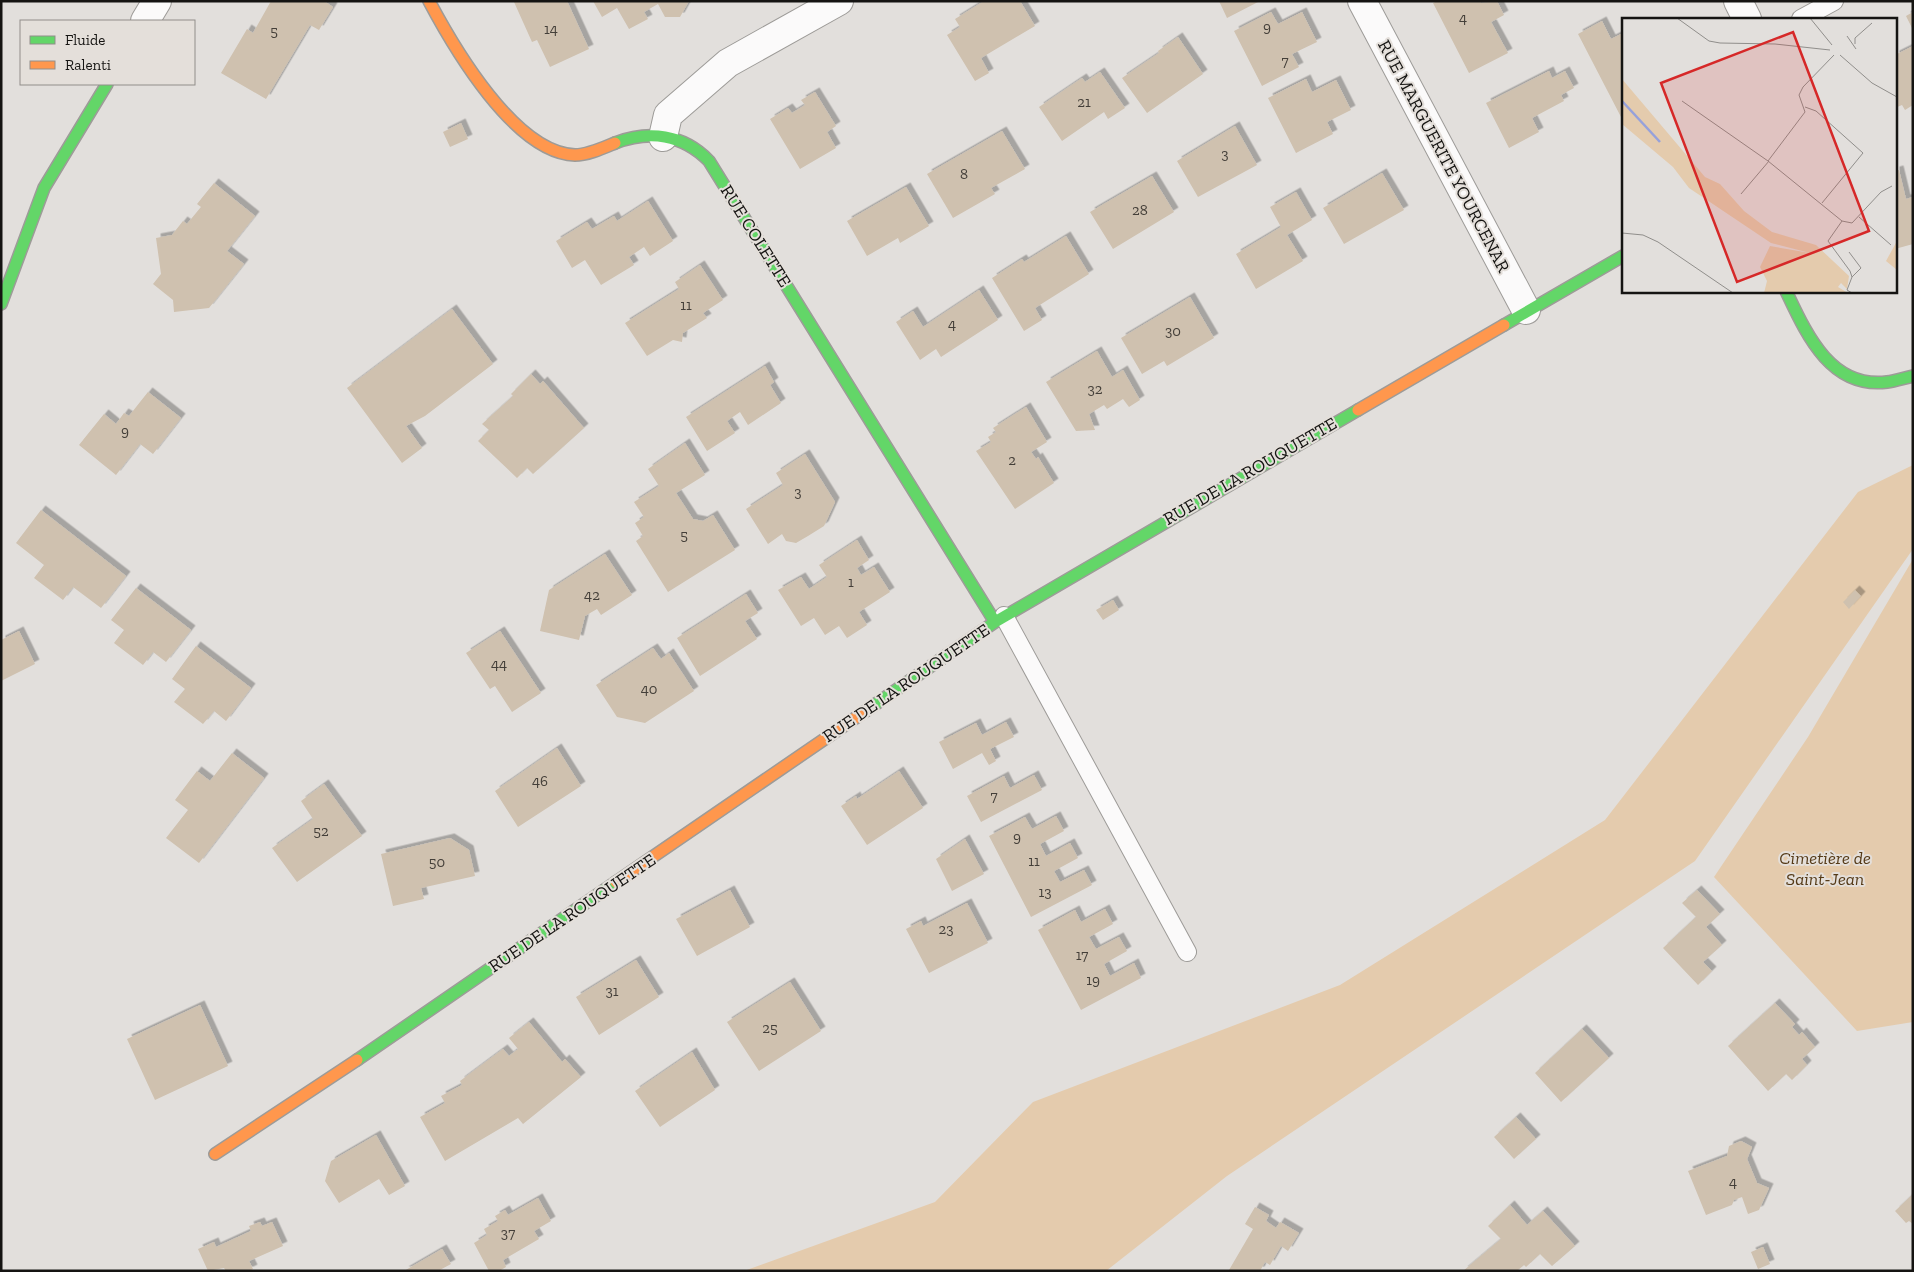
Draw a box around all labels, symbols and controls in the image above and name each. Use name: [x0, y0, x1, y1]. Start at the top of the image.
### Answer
house number: 4: [1459, 9, 1467, 27]
house number: 9: [1263, 18, 1271, 36]
inset map: [1622, 18, 1896, 292]
legend: [20, 20, 195, 85]
house number: 14: [544, 20, 558, 38]
house number: 5: [270, 22, 278, 40]
text: Fluide: [65, 31, 105, 49]
street label: RUE MARGUERITE YOURCENAR: [1373, 36, 1515, 276]
house number: 7: [1281, 52, 1289, 70]
text: Ralenti: [65, 56, 111, 74]
house number: 21: [1077, 93, 1091, 111]
house number: 3: [1221, 145, 1229, 163]
house number: 8: [960, 165, 968, 183]
street label: RUE COLETTE: [716, 181, 796, 291]
house number: 28: [1132, 201, 1148, 219]
house number: 11: [680, 296, 692, 314]
house number: 4: [948, 315, 956, 333]
house number: 30: [1165, 322, 1181, 340]
house number: 32: [1087, 380, 1103, 398]
street label: RUE DE LA ROUQUETTE: [1159, 412, 1341, 530]
house number: 9: [121, 422, 129, 440]
house number: 2: [1008, 451, 1016, 469]
house number: 3: [794, 483, 802, 501]
house number: 5: [680, 526, 688, 544]
house number: 1: [848, 573, 854, 591]
house number: 42: [584, 586, 600, 604]
street label: RUE DE LA ROUQUETTE: [818, 619, 994, 747]
house number: 44: [491, 655, 507, 673]
house number: 40: [641, 680, 657, 698]
house number: 46: [532, 772, 548, 790]
house number: 7: [990, 787, 998, 805]
house number: 52: [313, 822, 329, 840]
house number: 9: [1013, 828, 1021, 846]
park label: Cimetière de Saint-Jean: [1779, 847, 1871, 890]
street label: RUE DE LA ROUQUETTE: [484, 849, 660, 977]
house number: 11: [1028, 852, 1040, 870]
house number: 50: [429, 853, 445, 871]
house number: 13: [1038, 883, 1052, 901]
house number: 23: [938, 920, 954, 938]
house number: 17: [1076, 946, 1088, 964]
house number: 19: [1086, 971, 1100, 989]
house number: 31: [605, 982, 619, 1000]
house number: 25: [762, 1019, 778, 1037]
house number: 4: [1729, 1173, 1737, 1191]
house number: 37: [501, 1224, 515, 1242]

